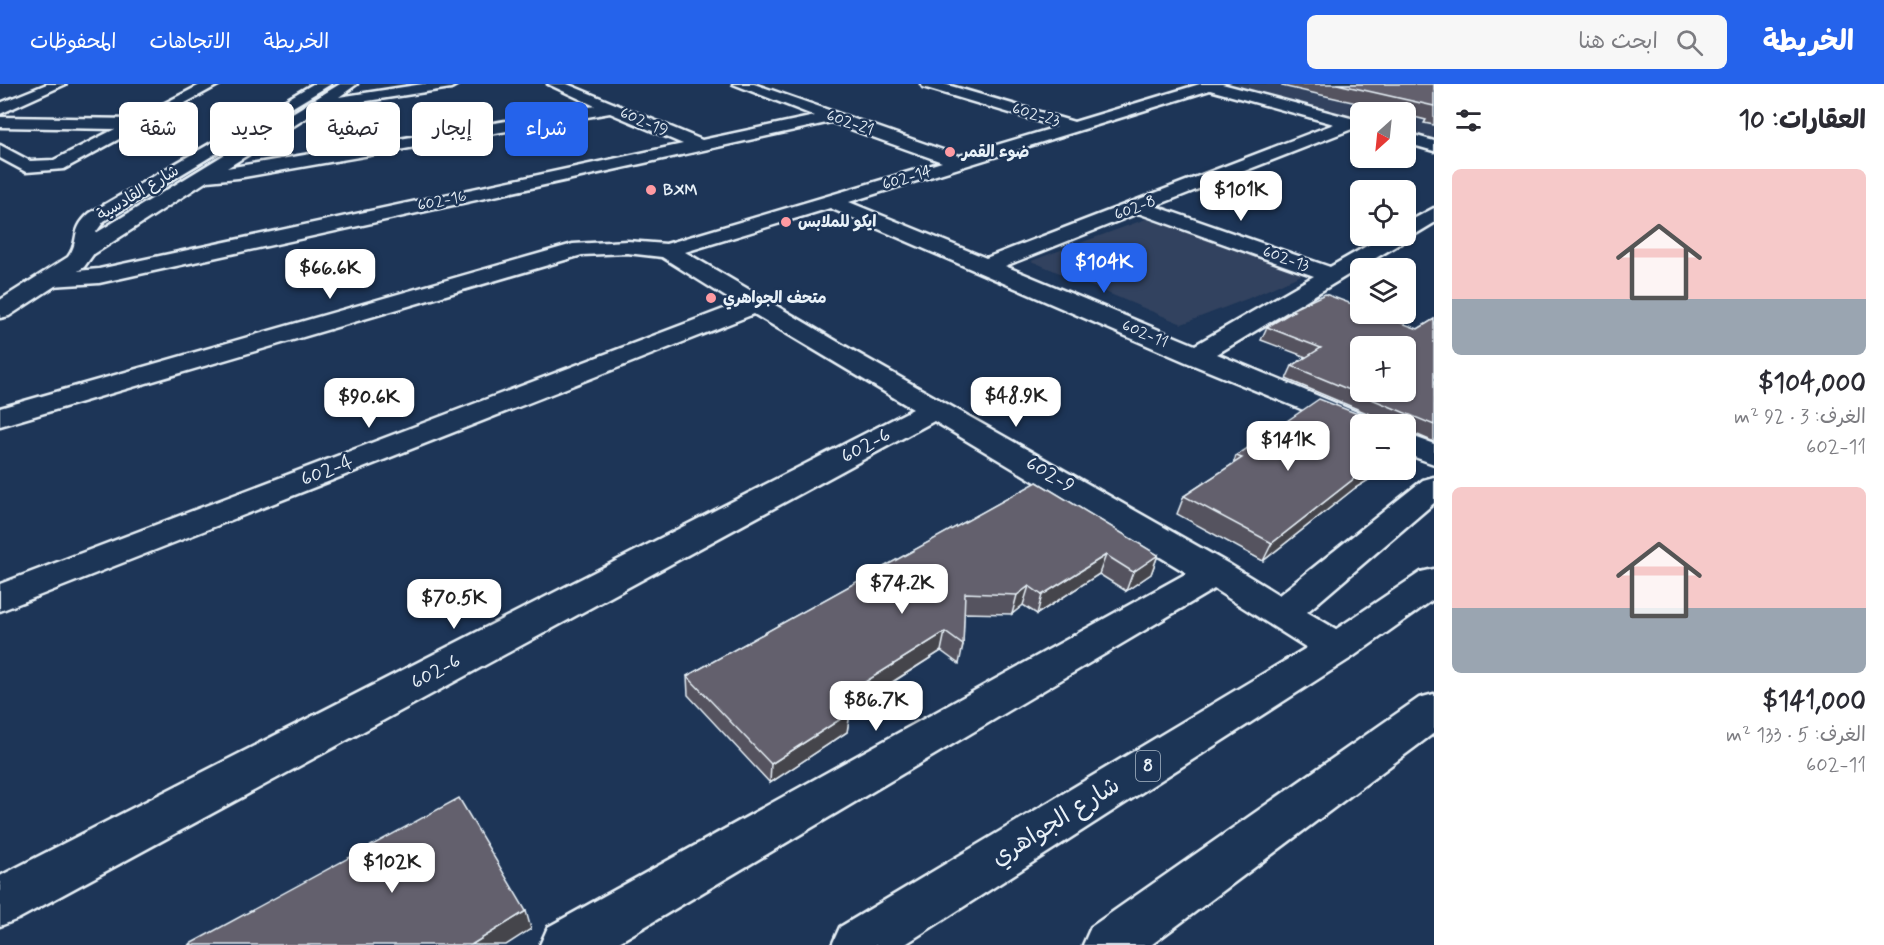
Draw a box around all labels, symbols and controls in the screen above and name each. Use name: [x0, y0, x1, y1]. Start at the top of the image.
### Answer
search box: [1307, 15, 1727, 69]
text: الخريطة: [1763, 24, 1854, 61]
icon: search: [1673, 26, 1706, 59]
text: المحفوظات: [30, 28, 116, 56]
text: الاتجاهات: [149, 28, 231, 56]
text: الخريطة: [264, 28, 329, 56]
text: ابحث هنا: [1578, 28, 1658, 56]
street label: 602-23: [1010, 98, 1063, 132]
chip: شقة: [119, 102, 198, 156]
chip: جديد: [210, 102, 294, 156]
chip: تصفية: [306, 102, 400, 156]
chip: إيجار: [412, 102, 493, 156]
chip: شراء: [505, 102, 588, 156]
street label: 602-19: [617, 102, 671, 142]
north arrow: [1350, 102, 1416, 168]
map controls: [1350, 102, 1416, 480]
icon: filters: [1452, 104, 1485, 137]
text: العقارات: 10: [1738, 104, 1866, 138]
street label: 602-21: [824, 105, 876, 141]
place label: ضوء القمر: [960, 142, 1030, 163]
marker: ضوء القمر: [943, 145, 957, 159]
street label: شارع القادسية: [93, 160, 183, 226]
street label: 602-14: [880, 160, 935, 195]
pin: $101K: [1199, 171, 1283, 222]
text: $101K: [1214, 177, 1268, 204]
place label: BXM: [663, 180, 698, 201]
button: locate: [1350, 180, 1416, 246]
marker: BXM: [644, 183, 658, 197]
street label: 602-16: [415, 185, 469, 216]
street label: 602-8: [1111, 190, 1159, 226]
icon: home: [1605, 208, 1713, 316]
place label: ايكو للملابس: [798, 212, 876, 233]
marker: ايكو للملابس: [779, 215, 793, 229]
street label: 602-13: [1260, 241, 1312, 277]
pin: $104K: [1062, 243, 1146, 294]
pin: $66.6K: [281, 249, 379, 300]
text: $104K: [1075, 249, 1133, 276]
text: $66.6K: [299, 255, 361, 282]
button: layers: [1350, 258, 1416, 324]
place label: متحف الجواهري: [723, 288, 827, 310]
marker: متحف الجواهري: [704, 291, 718, 305]
street label: 602-11: [1119, 315, 1171, 353]
button: +: [1350, 336, 1416, 402]
text: $104,000: [1758, 367, 1866, 401]
pin: $48.9K: [967, 377, 1065, 428]
pin: $90.6K: [320, 378, 418, 429]
text: $48.9K: [985, 383, 1047, 410]
text: $90.6K: [338, 384, 400, 411]
text: الغرف: 3 · 92 m²: [1734, 404, 1866, 431]
button: −: [1350, 414, 1416, 480]
pin: $141K: [1246, 421, 1330, 472]
street label: 602-6: [836, 422, 896, 470]
text: $141K: [1261, 427, 1315, 454]
text: 602-11: [1806, 434, 1866, 461]
street label: 602-4: [297, 449, 357, 493]
street label: 602-9: [1021, 450, 1080, 500]
icon: home: [1605, 526, 1713, 634]
pin: $74.2K: [853, 564, 951, 615]
text: $74.2K: [870, 570, 934, 597]
pin: $70.5K: [405, 579, 503, 630]
text: $70.5K: [421, 585, 487, 612]
street label: 602-6: [406, 648, 466, 696]
pin: $86.7K: [827, 681, 925, 732]
text: $141,000: [1763, 685, 1866, 719]
text: $86.7K: [844, 687, 908, 714]
text: الغرف: 5 · 133 m²: [1726, 722, 1866, 749]
road number: 8: [1136, 751, 1160, 781]
text: 602-11: [1806, 752, 1866, 779]
street label: شارع الجواهري: [986, 770, 1126, 874]
pin: $102K: [350, 843, 434, 894]
text: $102K: [363, 849, 421, 876]

